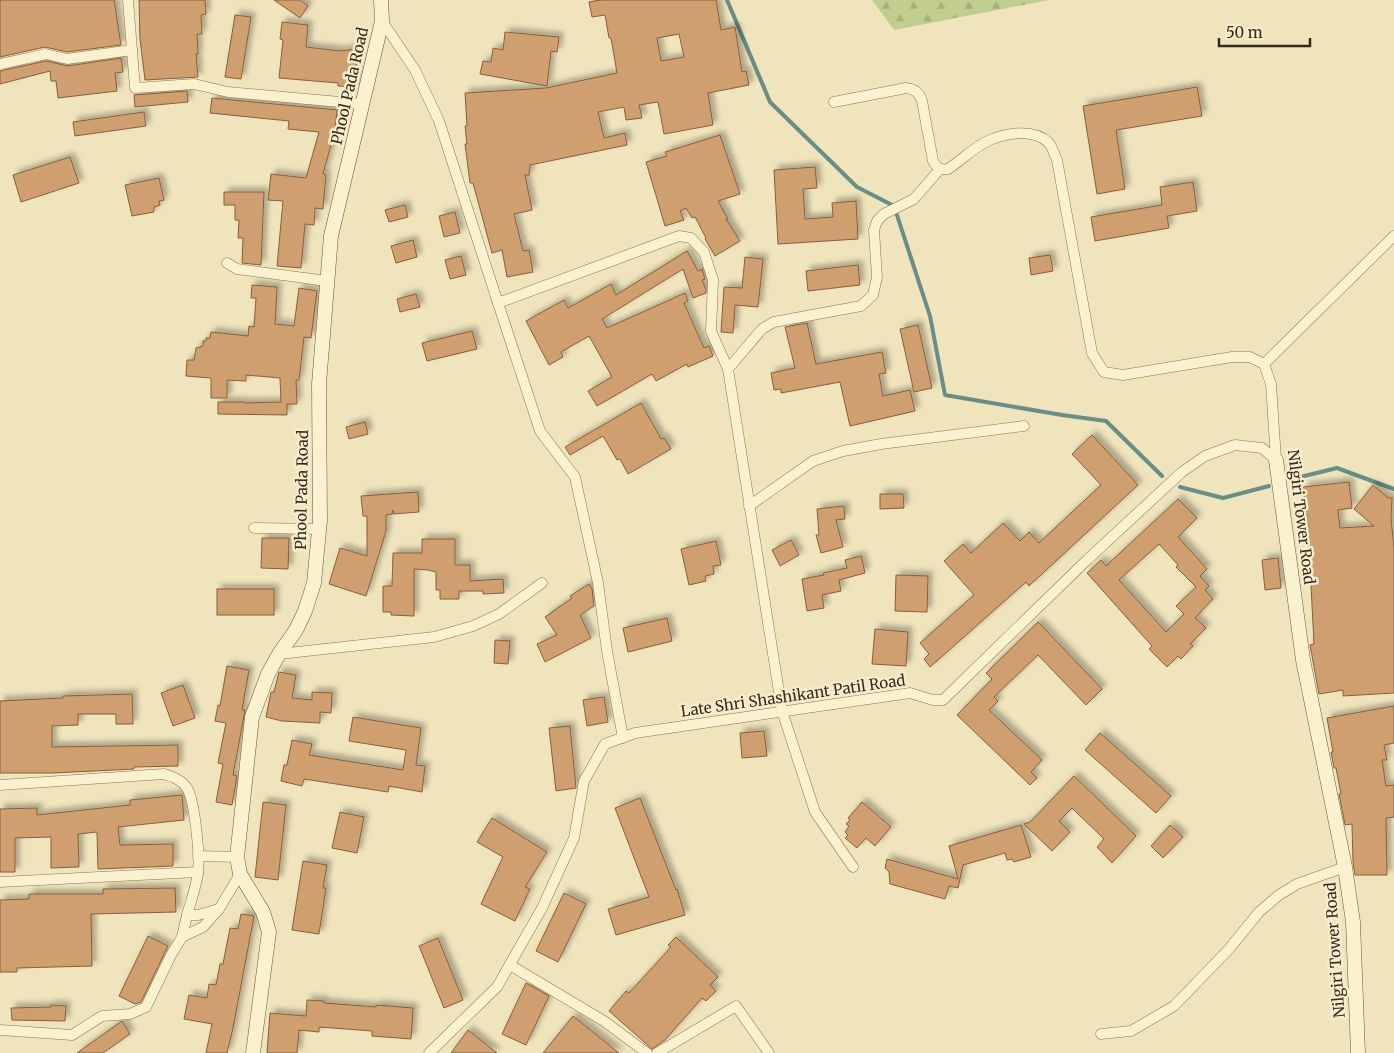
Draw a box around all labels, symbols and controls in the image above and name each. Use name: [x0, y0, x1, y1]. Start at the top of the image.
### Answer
scale bar: [1219, 15, 1310, 47]
text: 50 m: [1226, 23, 1263, 42]
street label: Phool Pada Road: [327, 25, 372, 147]
street label: Phool Pada Road: [291, 430, 312, 550]
street label: Nilgiri Tower Road: [1284, 448, 1319, 586]
street label: Late Shri Shashikant Patil Road: [679, 670, 906, 721]
street label: Nilgiri Tower Road: [1320, 882, 1349, 1018]

